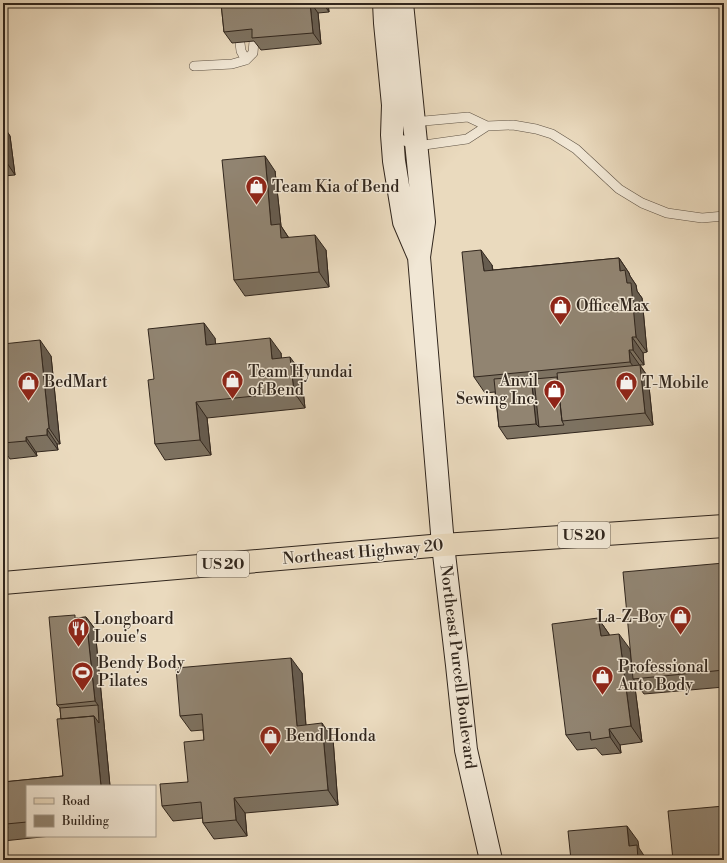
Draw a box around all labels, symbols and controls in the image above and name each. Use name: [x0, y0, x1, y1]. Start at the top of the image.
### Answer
shop icon: Team Kia of Bend: [244, 174, 270, 207]
place label: Team Kia of Bend: [272, 177, 399, 197]
shop icon: OfficeMax: [548, 293, 574, 326]
place label: OfficeMax: [576, 296, 650, 316]
place label: Team Hyundai of Bend: [248, 362, 353, 400]
shop icon: Team Hyundai of Bend: [219, 368, 245, 401]
shop icon: BedMart: [16, 369, 42, 402]
shop icon: T-Mobile: [614, 370, 640, 403]
place label: Anvil Sewing Inc.: [456, 371, 538, 409]
place label: BedMart: [43, 372, 108, 392]
place label: T-Mobile: [642, 373, 709, 393]
shop icon: Anvil Sewing Inc.: [541, 377, 567, 410]
road number: US 20: [558, 522, 610, 548]
street label: Northeast Highway 20: [282, 535, 444, 569]
road number: US 20: [197, 551, 249, 577]
street label: Northeast Purcell Boulevard: [436, 564, 480, 770]
shop icon: La-Z-Boy: [668, 604, 694, 637]
place label: La-Z-Boy: [597, 607, 666, 627]
place label: Longboard Louie's: [94, 609, 174, 647]
restaurant icon: Longboard Louie's: [65, 615, 91, 648]
place label: Bendy Body Pilates: [97, 653, 185, 691]
place label: Professional Auto Body: [617, 657, 709, 695]
sports icon: Bendy Body Pilates: [69, 659, 95, 692]
shop icon: Professional Auto Body: [590, 663, 616, 696]
shop icon: Bend Honda: [257, 723, 283, 756]
place label: Bend Honda: [285, 726, 377, 746]
legend: [26, 785, 156, 837]
text: Road: [62, 794, 90, 809]
text: Building: [61, 814, 110, 829]

